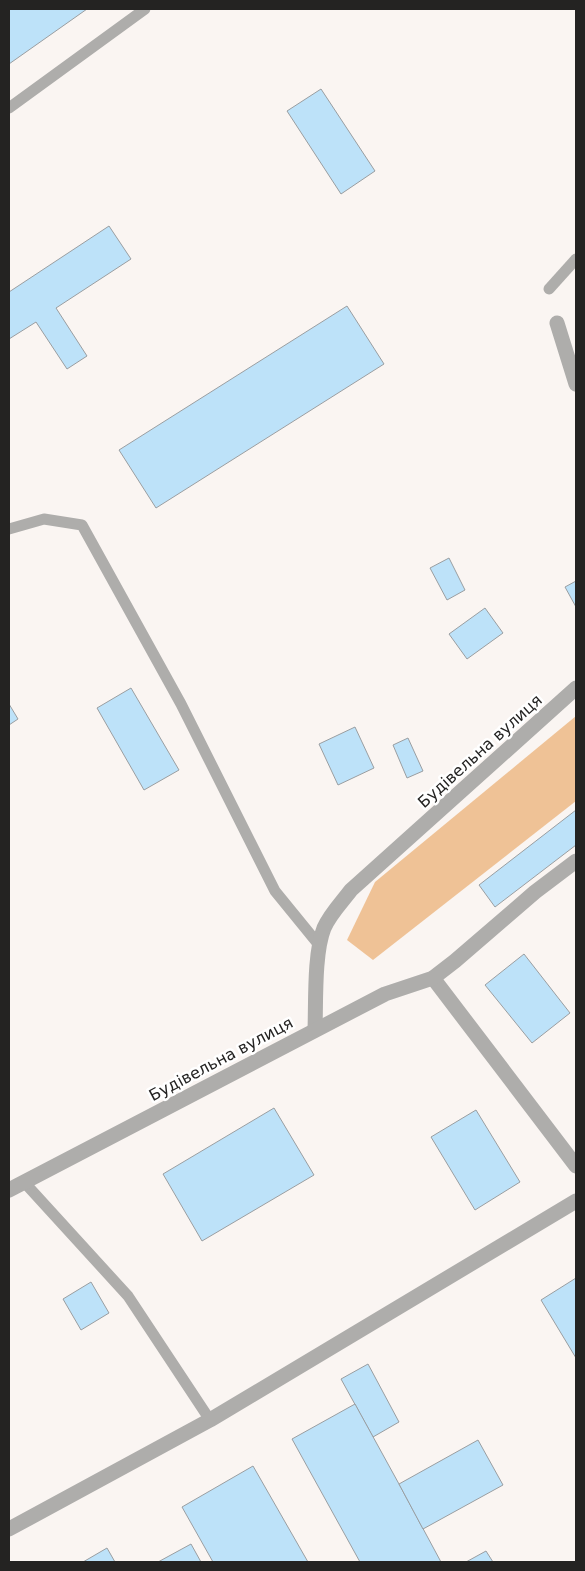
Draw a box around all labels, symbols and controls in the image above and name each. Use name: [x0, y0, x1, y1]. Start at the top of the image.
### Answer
street label: Будівельна вулиця: [414, 690, 546, 812]
street label: Будівельна вулиця: [146, 1013, 296, 1105]

